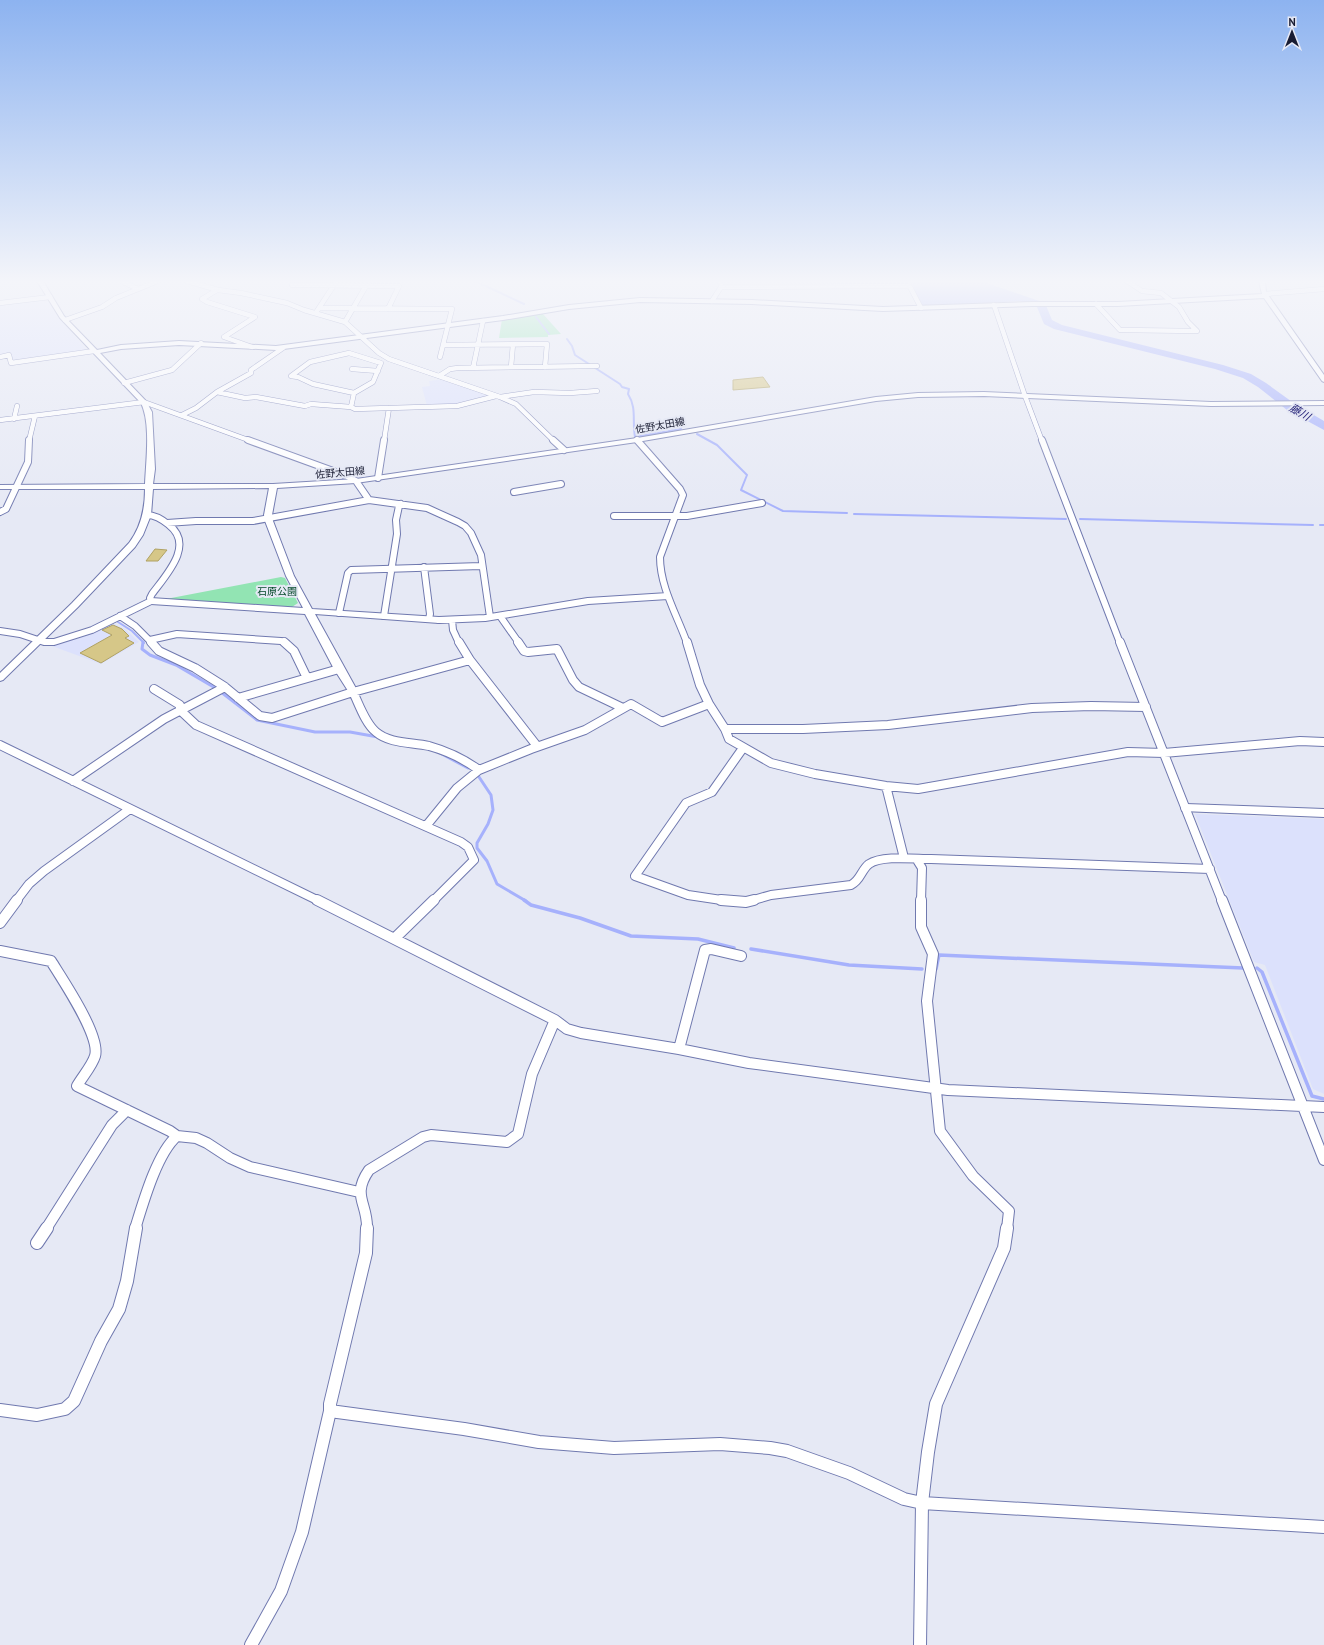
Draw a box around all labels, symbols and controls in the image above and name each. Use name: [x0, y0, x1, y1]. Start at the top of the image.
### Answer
north arrow: [1272, 12, 1312, 52]
text: N: [1288, 15, 1296, 29]
water label: 藤川: [1287, 400, 1314, 424]
street label: 佐野太田線: [634, 415, 686, 436]
street label: 佐野太田線: [315, 464, 366, 481]
park label: 石原公園: [257, 585, 297, 598]

